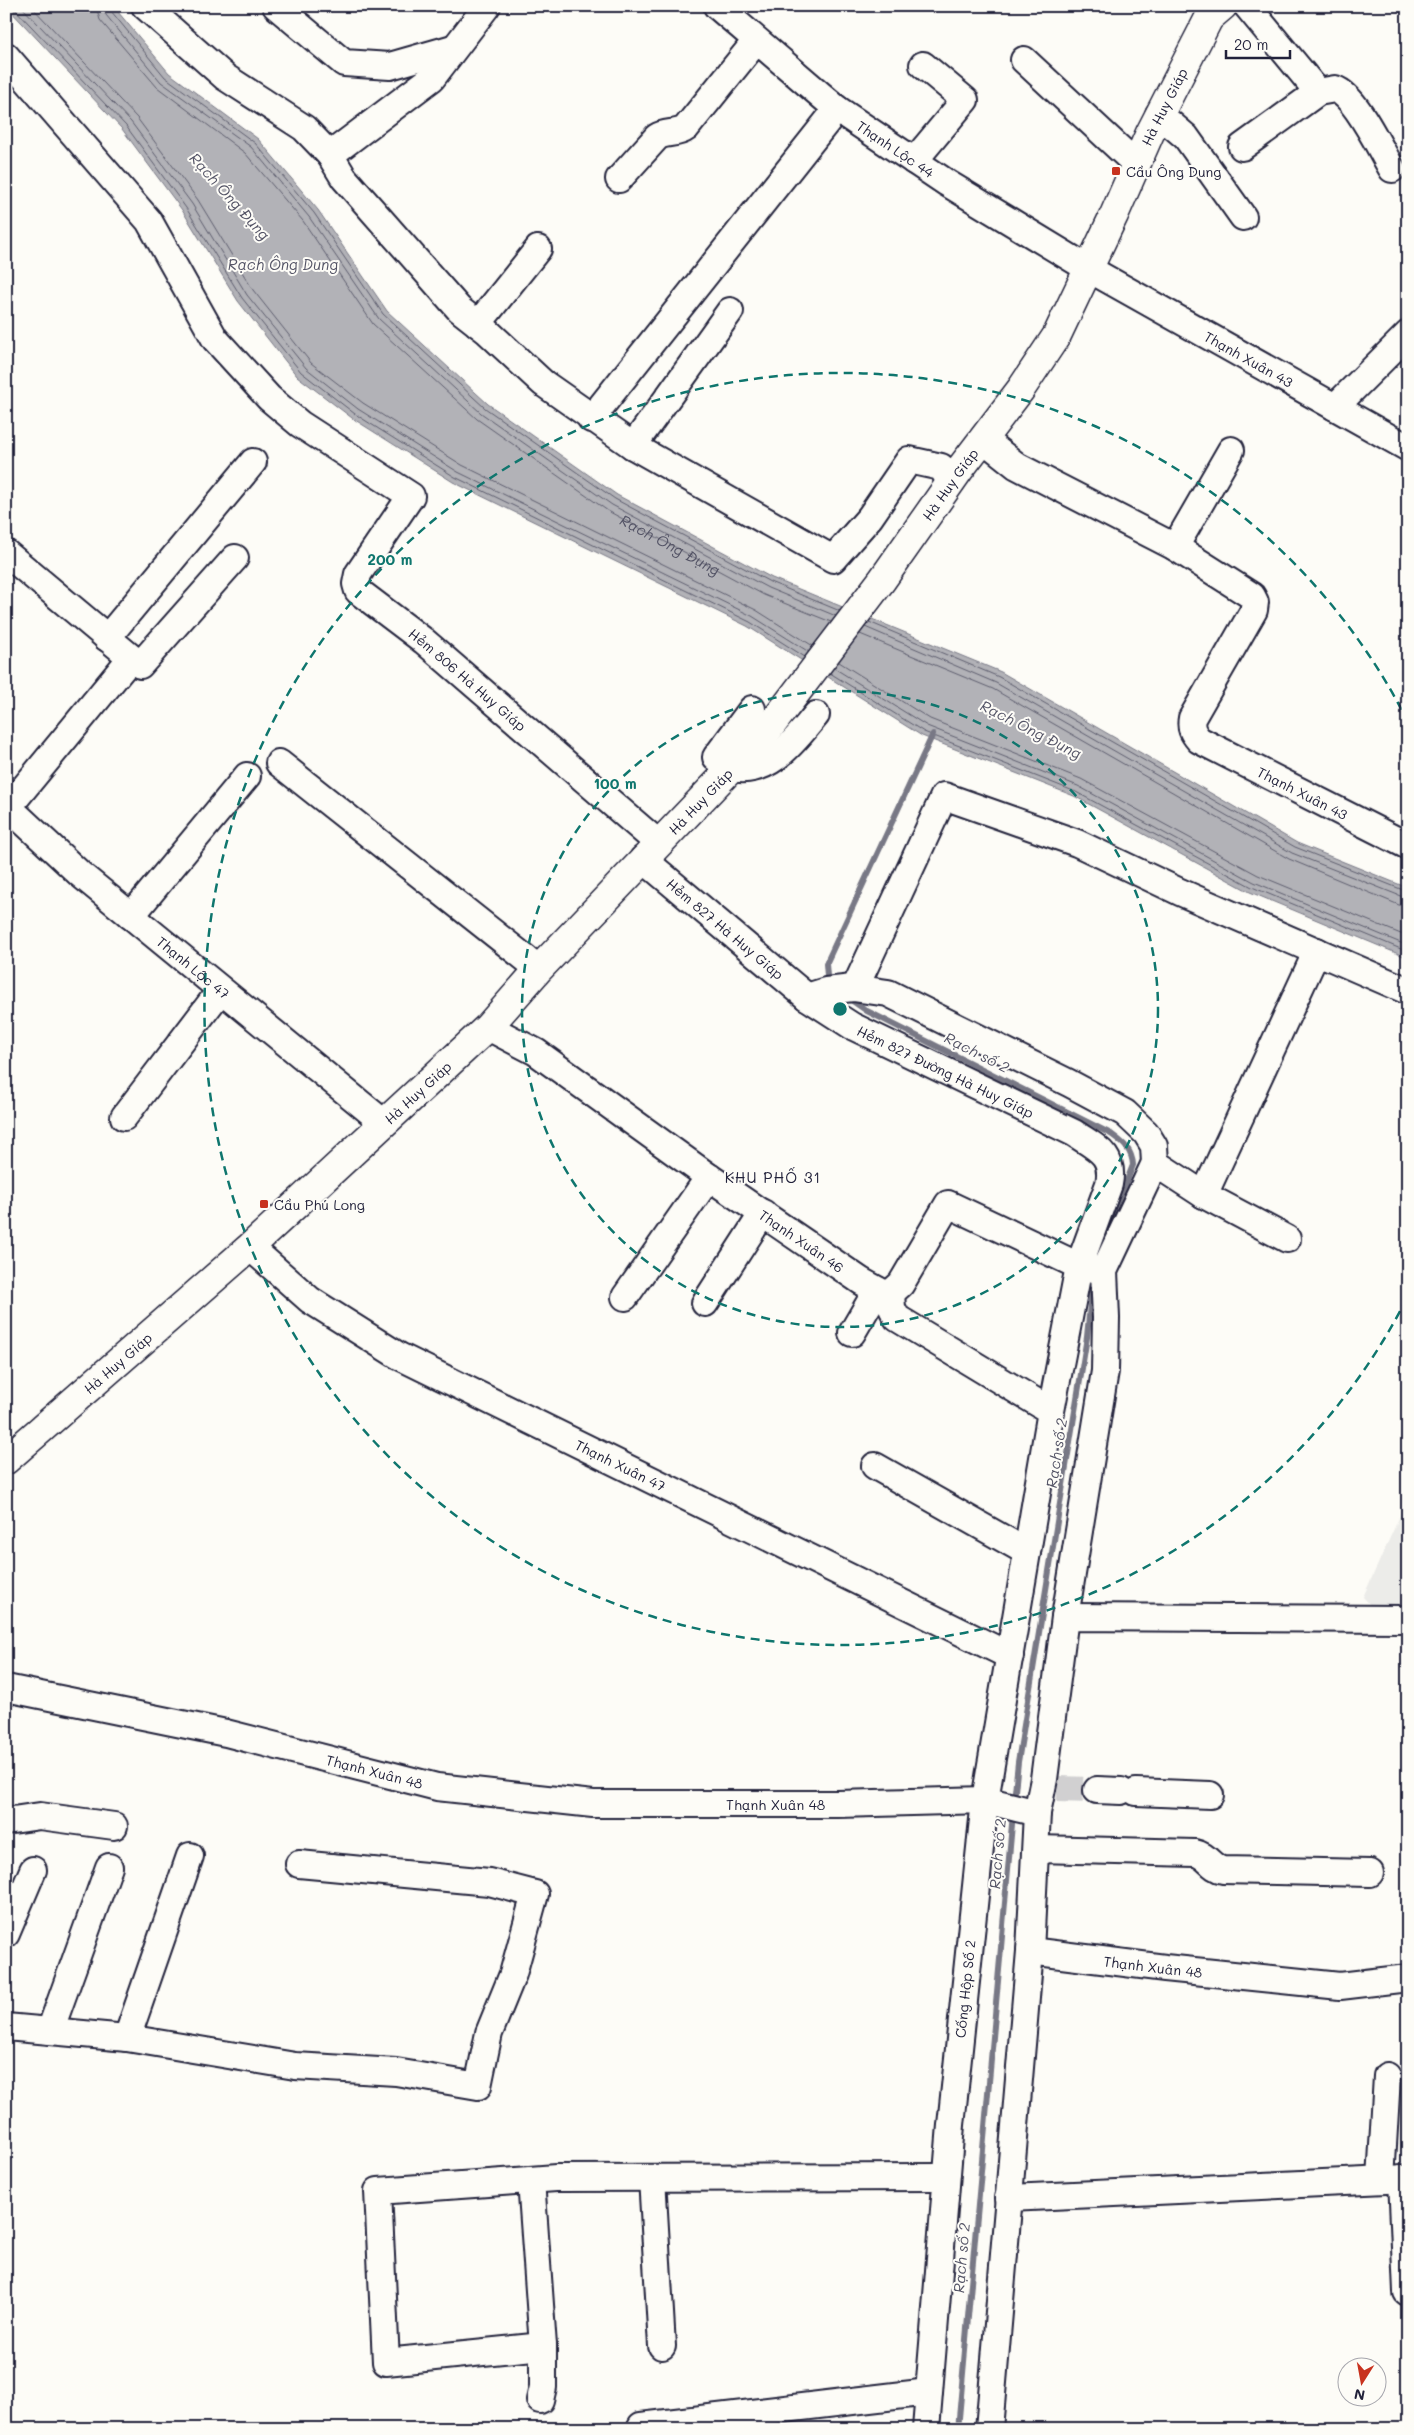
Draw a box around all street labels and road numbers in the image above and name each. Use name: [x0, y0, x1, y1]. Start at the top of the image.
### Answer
street label: Hà Huy Giáp: [1136, 64, 1191, 148]
street label: Thạnh Lộc 44: [853, 116, 939, 182]
street label: Thạnh Xuân 43: [1201, 326, 1297, 391]
street label: Hà Huy Giáp: [917, 444, 982, 524]
street label: Hẻm 806 Hà Huy Giáp: [405, 624, 531, 735]
street label: Thạnh Xuân 43: [1254, 762, 1351, 823]
street label: Hà Huy Giáp: [664, 764, 736, 838]
street label: Hẻm 827 Hà Huy Giáp: [663, 874, 788, 983]
street label: Thạnh Lộc 47: [153, 931, 234, 1003]
street label: Hẻm 827 Đường Hà Huy Giáp: [854, 1021, 1037, 1122]
street label: Hà Huy Giáp: [380, 1056, 455, 1128]
street label: Thạnh Xuân 46: [755, 1205, 848, 1276]
street label: Hà Huy Giáp: [79, 1328, 156, 1398]
street label: Thạnh Xuân 47: [572, 1435, 669, 1495]
street label: Thạnh Xuân 48: [324, 1750, 425, 1793]
street label: Thạnh Xuân 48: [726, 1795, 825, 1814]
street label: Cống Hộp Số 2: [950, 1939, 980, 2039]
street label: Thạnh Xuân 48: [1103, 1951, 1203, 1981]

